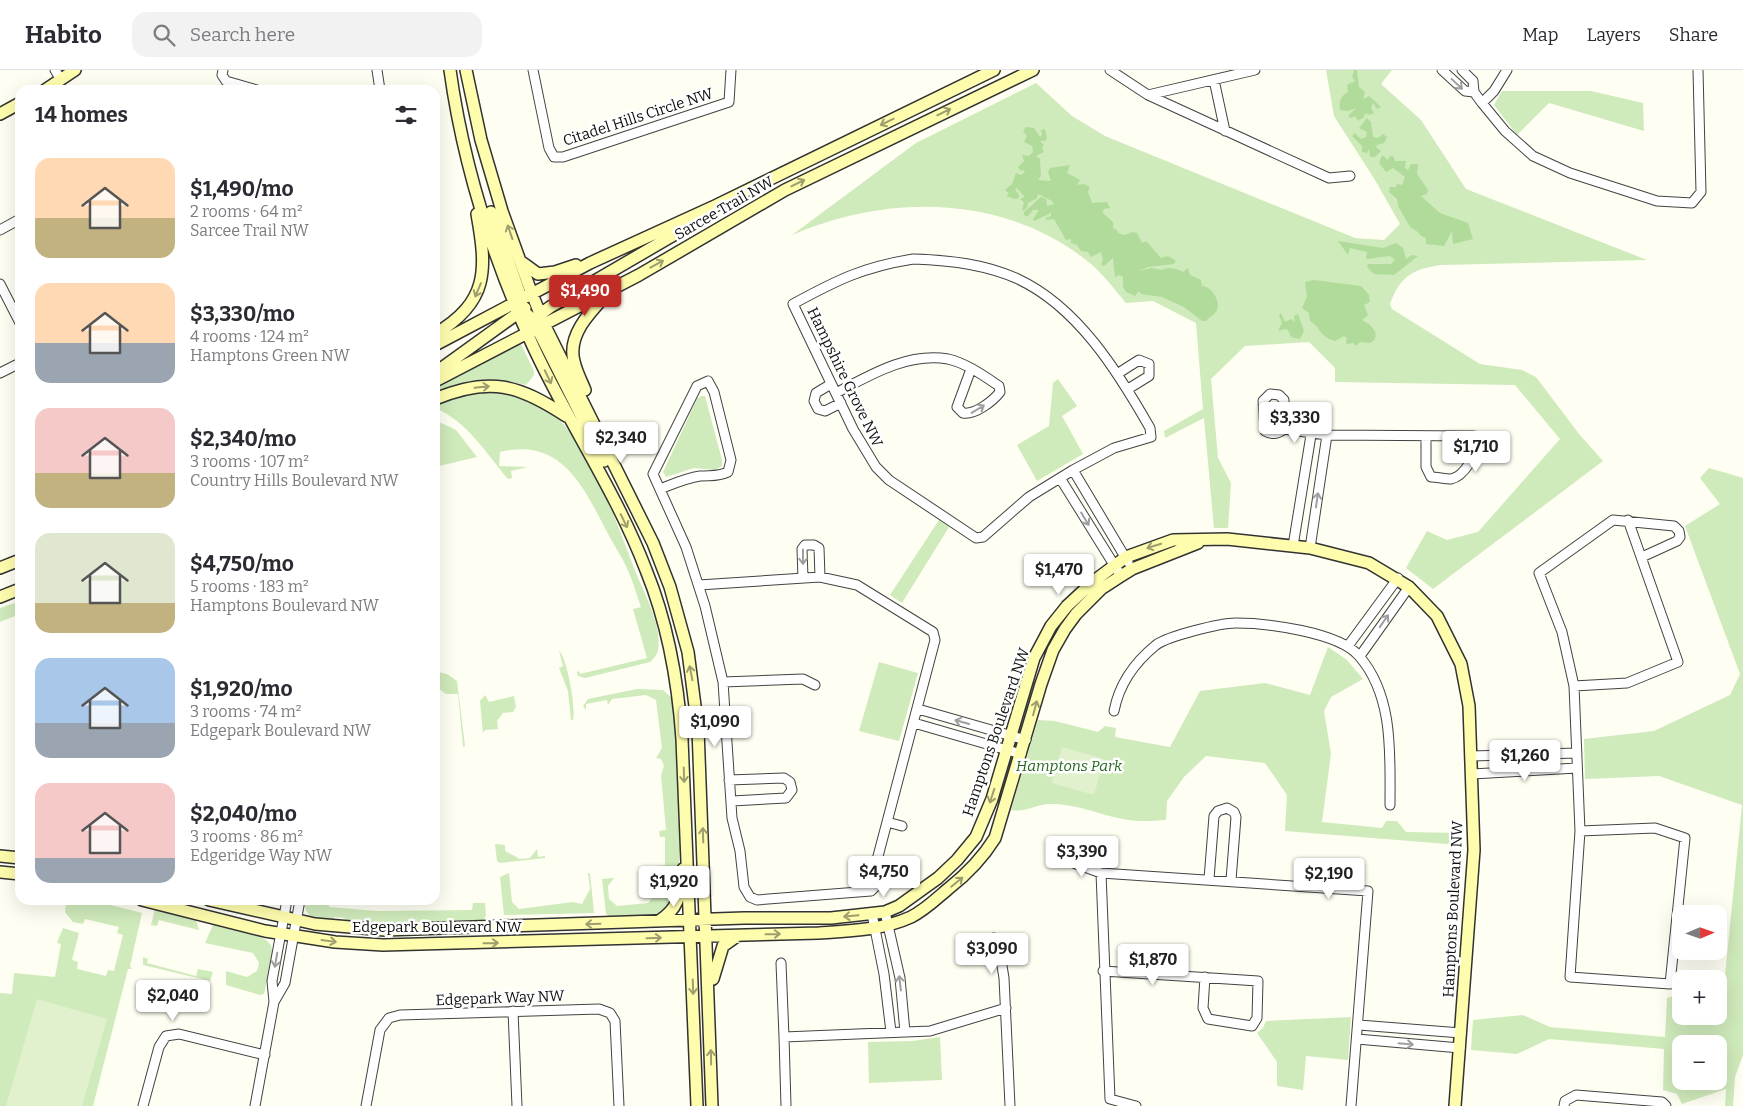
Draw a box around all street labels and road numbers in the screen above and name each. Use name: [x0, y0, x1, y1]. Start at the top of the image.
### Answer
street label: Citadel Hills Circle NW: [561, 84, 716, 150]
street label: Sarcee Trail NW: [671, 172, 777, 244]
street label: Hampshire Grove NW: [803, 304, 887, 450]
street label: Hamptons Boulevard NW: [959, 645, 1034, 819]
street label: Hamptons Boulevard NW: [1439, 819, 1467, 998]
street label: Edgepark Boulevard NW: [352, 918, 523, 936]
street label: Edgepark Way NW: [435, 987, 565, 1009]

